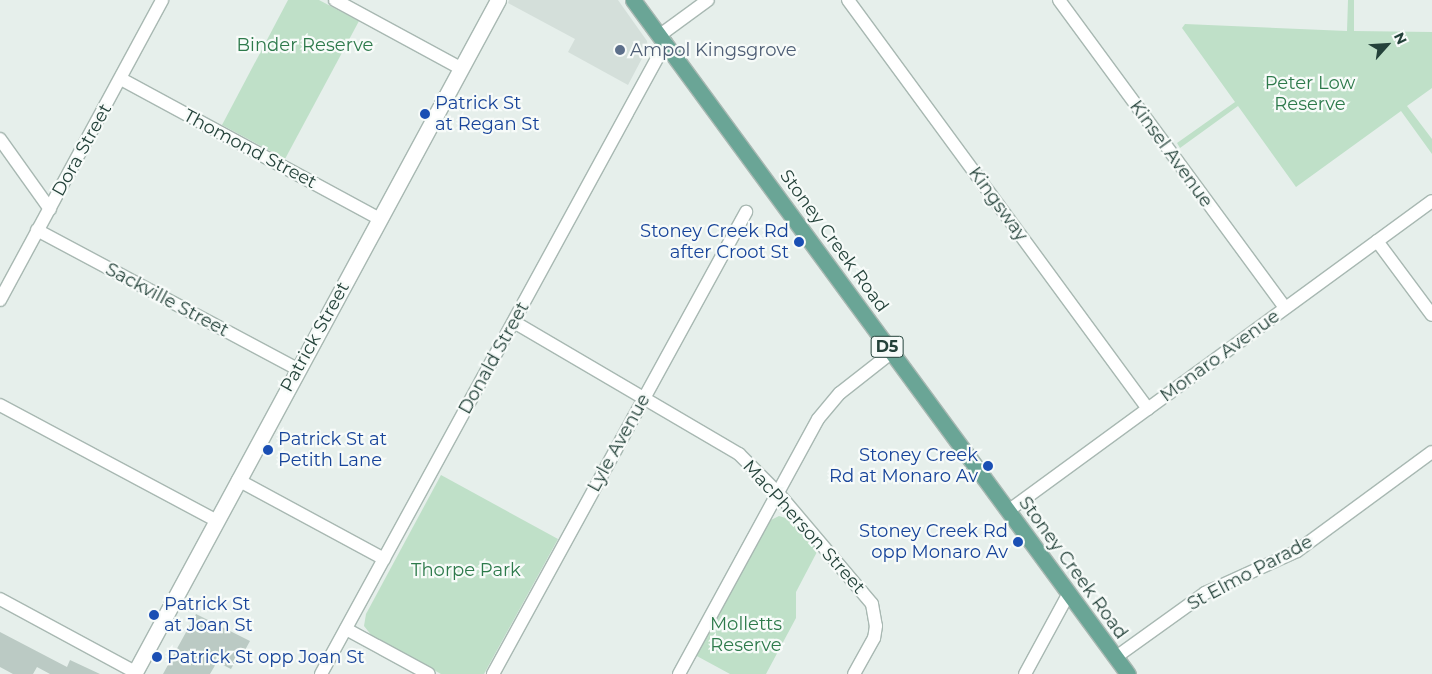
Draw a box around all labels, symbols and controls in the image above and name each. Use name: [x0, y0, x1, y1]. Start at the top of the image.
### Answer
north arrow: [1362, 20, 1412, 70]
text: N: [1390, 29, 1411, 47]
park label: Binder Reserve: [237, 34, 373, 56]
place label: Ampol Kingsgrove: [630, 39, 797, 61]
marker: Ampol Kingsgrove: [614, 44, 626, 56]
park label: Peter Low Reserve: [1265, 73, 1355, 116]
place label: Patrick St at Regan St: [435, 93, 540, 136]
street label: Kinsel Avenue: [1125, 96, 1217, 212]
street label: Dora Street: [48, 100, 116, 200]
street label: Thomond Street: [180, 105, 320, 193]
marker: Patrick St at Regan St: [419, 108, 431, 120]
street label: Kingsway: [964, 163, 1032, 245]
street label: Stoney Creek Road: [775, 166, 893, 316]
place label: Stoney Creek Rd after Croot St: [640, 221, 789, 264]
marker: Stoney Creek Rd after Croot St: [793, 236, 805, 248]
street label: Sackville Street: [102, 258, 232, 342]
street label: Patrick Street: [276, 278, 354, 396]
street label: Donald Street: [454, 298, 534, 418]
street label: Monaro Avenue: [1156, 305, 1284, 407]
road number: D5: [870, 334, 904, 361]
street label: Lyle Avenue: [583, 390, 655, 496]
place label: Patrick St at Petith Lane: [278, 429, 387, 472]
marker: Patrick St at Petith Lane: [262, 444, 274, 456]
place label: Stoney Creek Rd at Monaro Av: [829, 445, 978, 488]
street label: MacPherson Street: [738, 456, 870, 598]
marker: Stoney Creek Rd at Monaro Av: [982, 460, 994, 472]
street label: Stoney Creek Road: [1014, 493, 1132, 643]
place label: Stoney Creek Rd opp Monaro Av: [859, 521, 1008, 564]
street label: St Elmo Parade: [1184, 531, 1316, 615]
marker: Stoney Creek Rd opp Monaro Av: [1012, 536, 1024, 548]
park label: Thorpe Park: [411, 559, 521, 581]
place label: Patrick St at Joan St: [164, 594, 253, 636]
marker: Patrick St at Joan St: [148, 609, 160, 621]
park label: Molletts Reserve: [710, 614, 782, 656]
place label: Patrick St opp Joan St: [167, 646, 365, 668]
marker: Patrick St opp Joan St: [151, 651, 163, 663]

